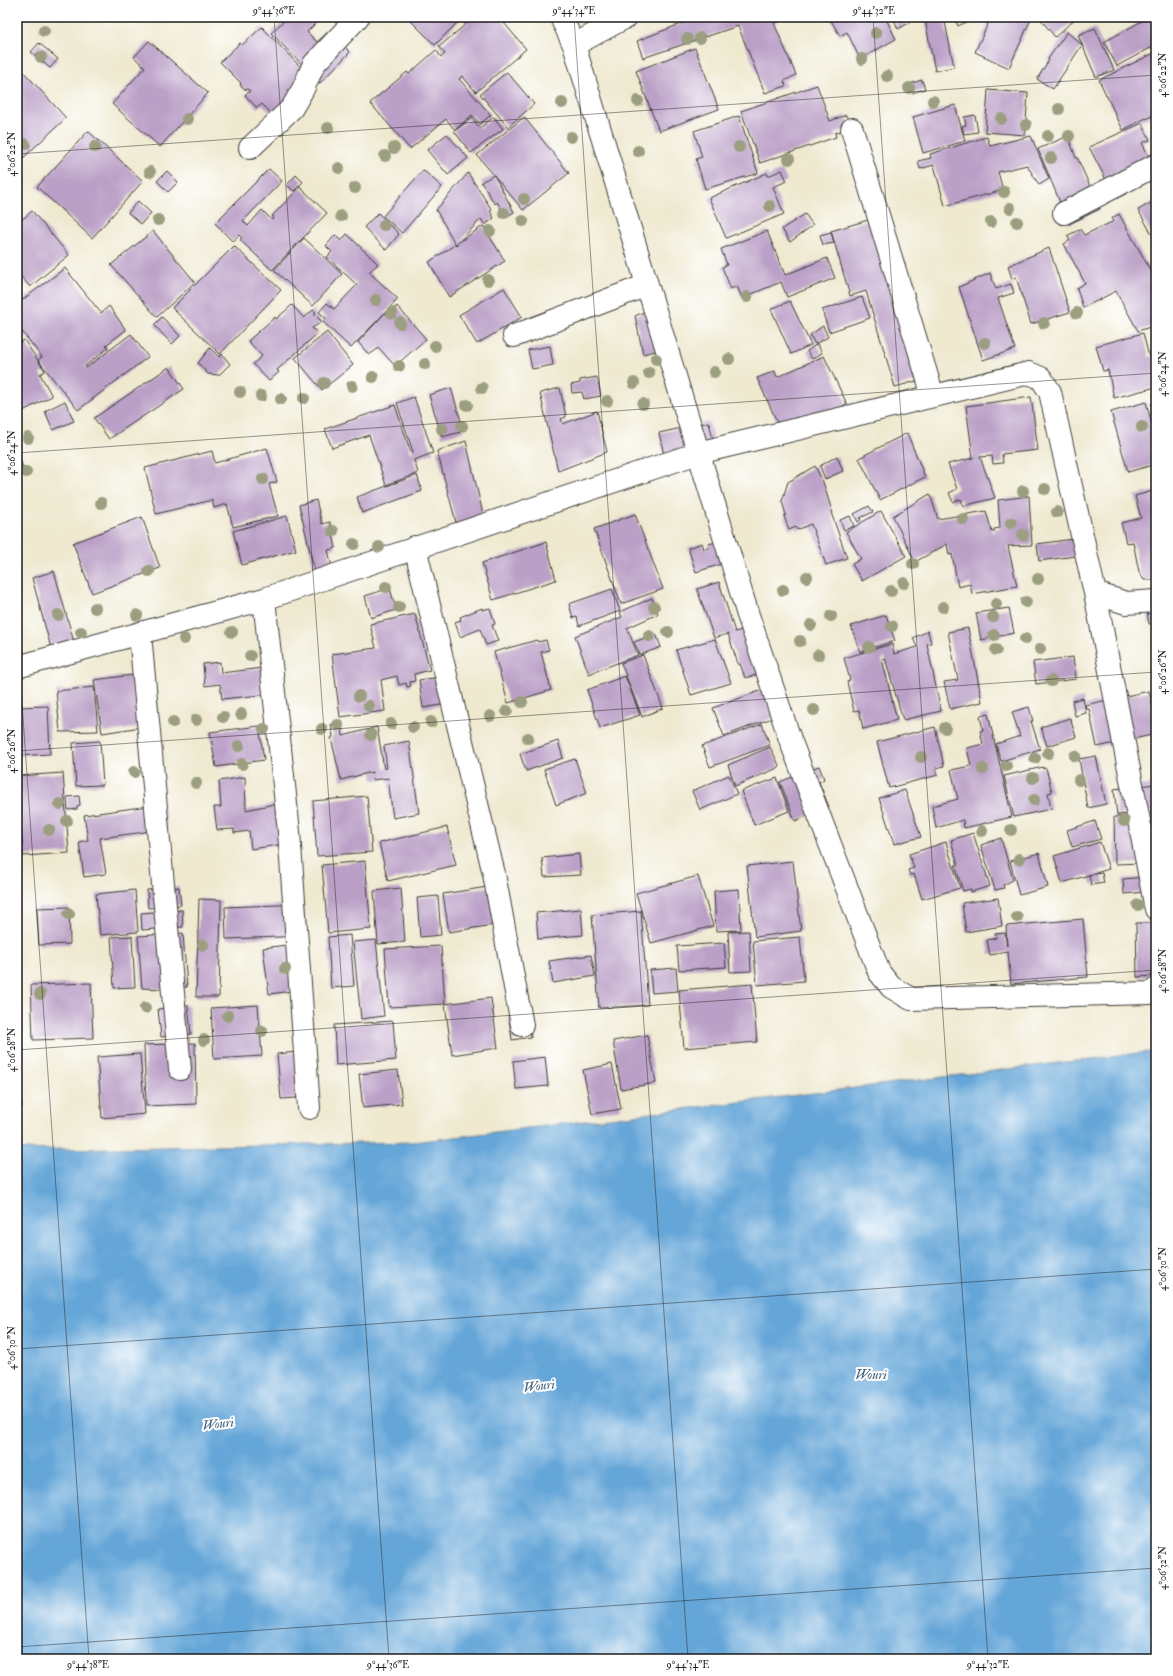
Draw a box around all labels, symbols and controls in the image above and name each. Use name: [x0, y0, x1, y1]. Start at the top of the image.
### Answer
text: 9°44'36"E: [252, 5, 295, 17]
text: 9°44'34"E: [552, 5, 595, 17]
text: 9°44'32"E: [852, 5, 895, 17]
text: 4°06'22"N: [1157, 52, 1169, 98]
text: 4°06'22"N: [6, 131, 18, 177]
text: 4°06'24"N: [1157, 351, 1169, 397]
text: 4°06'24"N: [6, 430, 18, 476]
text: 4°06'26"N: [1157, 649, 1169, 695]
text: 4°06'26"N: [6, 728, 18, 774]
text: 4°06'28"N: [1157, 949, 1169, 993]
text: 4°06'28"N: [6, 1028, 18, 1072]
text: 4°06'30"N: [1157, 1247, 1169, 1291]
text: 4°06'30"N: [6, 1326, 18, 1370]
water label: Wouri: [855, 1367, 887, 1383]
water label: Wouri: [522, 1376, 556, 1396]
water label: Wouri: [201, 1414, 235, 1434]
text: 4°06'32"N: [1157, 1546, 1169, 1590]
text: 9°44'38"E: [66, 1659, 109, 1671]
text: 9°44'36"E: [366, 1659, 409, 1671]
text: 9°44'34"E: [666, 1659, 709, 1671]
text: 9°44'32"E: [966, 1659, 1009, 1671]

